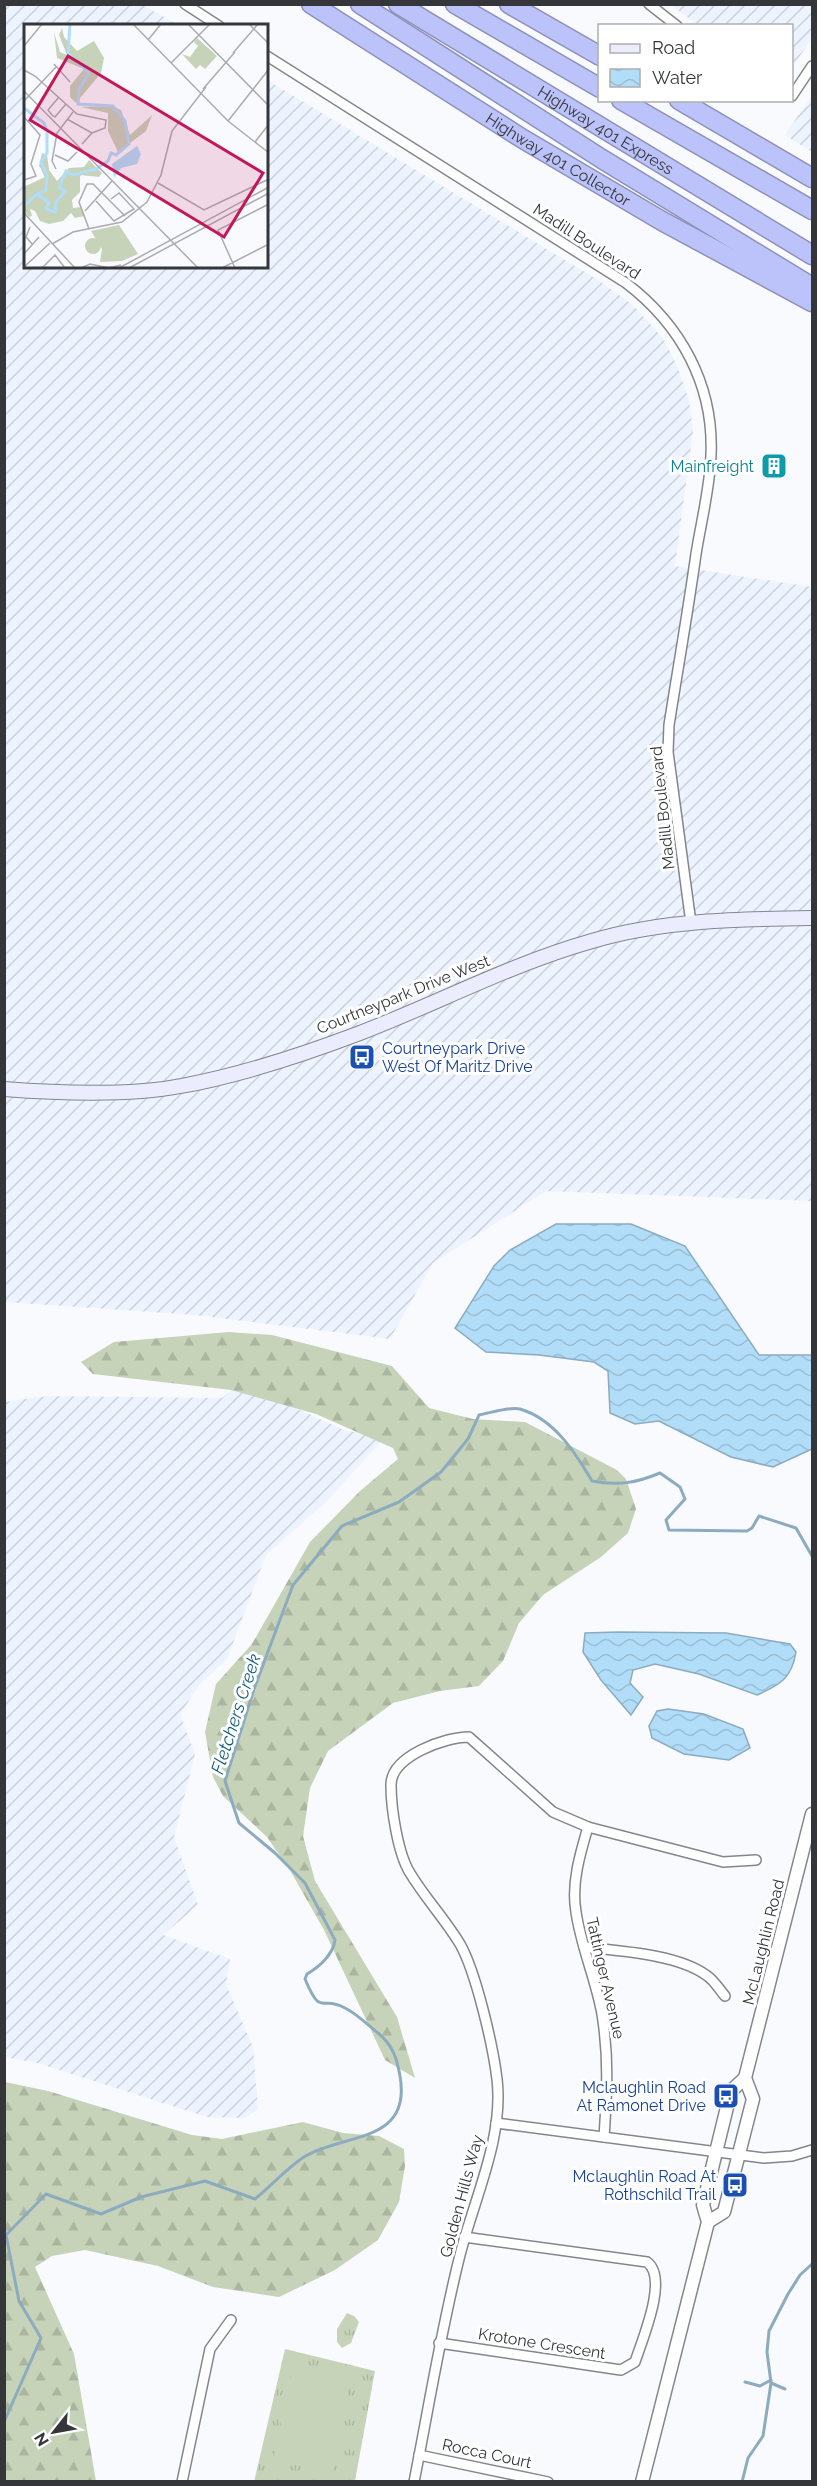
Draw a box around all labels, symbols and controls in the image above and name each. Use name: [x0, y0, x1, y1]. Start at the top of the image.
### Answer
inset map: [24, 24, 268, 268]
legend: [598, 24, 793, 102]
text: Road: [652, 37, 695, 58]
text: Water: [652, 67, 703, 88]
street label: Highway 401 Express: [534, 82, 677, 179]
street label: Highway 401 Collector: [482, 109, 634, 210]
street label: Madill Boulevard: [530, 200, 644, 283]
building icon: Mainfreight: [759, 451, 789, 481]
place label: Mainfreight: [671, 457, 755, 476]
street label: Madill Boulevard: [647, 745, 678, 871]
street label: Courtneypark Drive West: [314, 951, 493, 1038]
place label: Courtneypark Drive West Of Maritz Drive: [382, 1039, 533, 1076]
bus stop icon: Courtneypark Drive West Of Maritz Drive: [347, 1042, 377, 1072]
water label: Fletchers Creek: [206, 1651, 265, 1777]
street label: McLaughlin Road: [739, 1877, 788, 2007]
street label: Tattinger Avenue: [582, 1915, 629, 2041]
place label: Mclaughlin Road At Ramonet Drive: [577, 2078, 706, 2115]
bus stop icon: Mclaughlin Road At Ramonet Drive: [711, 2081, 741, 2111]
street label: Golden Hills Way: [436, 2132, 487, 2260]
place label: Mclaughlin Road At Rothschild Trail: [572, 2167, 717, 2204]
bus stop icon: Mclaughlin Road At Rothschild Trail: [720, 2170, 750, 2200]
street label: Krotone Crescent: [477, 2324, 608, 2363]
north arrow: [24, 2402, 84, 2462]
text: N: [30, 2429, 53, 2450]
street label: Rocca Court: [440, 2435, 534, 2472]

